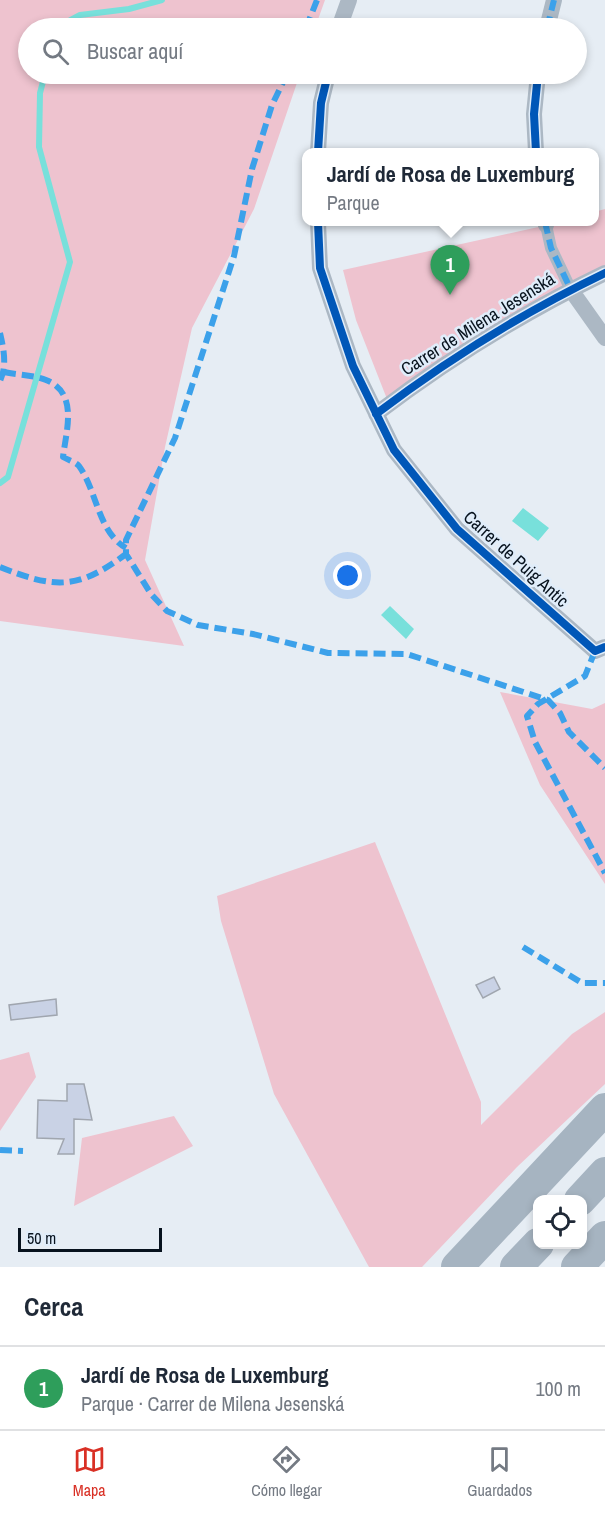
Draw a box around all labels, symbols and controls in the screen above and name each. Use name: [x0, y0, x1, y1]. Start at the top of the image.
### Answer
search box: [18, 18, 587, 84]
icon: search: [39, 35, 72, 68]
text: Buscar aquí: [87, 36, 183, 66]
popup: [302, 148, 599, 226]
text: Jardí de Rosa de Luxemburg: [327, 159, 574, 189]
text: Parque: [327, 189, 380, 216]
pin: 1: [430, 246, 470, 295]
street label: Carrer de Milena Jesenská: [396, 266, 559, 381]
street label: Carrer de Puig Antic: [458, 505, 574, 613]
your location: [333, 561, 362, 590]
map controls: [533, 1195, 587, 1249]
button: locate: [533, 1195, 587, 1249]
scale bar: [18, 1225, 162, 1252]
text: 50 m: [27, 1227, 56, 1249]
text: Cerca: [24, 1289, 83, 1324]
text: Jardí de Rosa de Luxemburg: [81, 1360, 329, 1390]
text: 1: [39, 1375, 48, 1402]
text: 100 m: [535, 1375, 581, 1402]
text: Parque · Carrer de Milena Jesenská: [81, 1390, 344, 1417]
tab: Mapa: [73, 1443, 106, 1501]
tab: Cómo llegar: [251, 1443, 322, 1501]
tab: Guardados: [467, 1443, 532, 1501]

